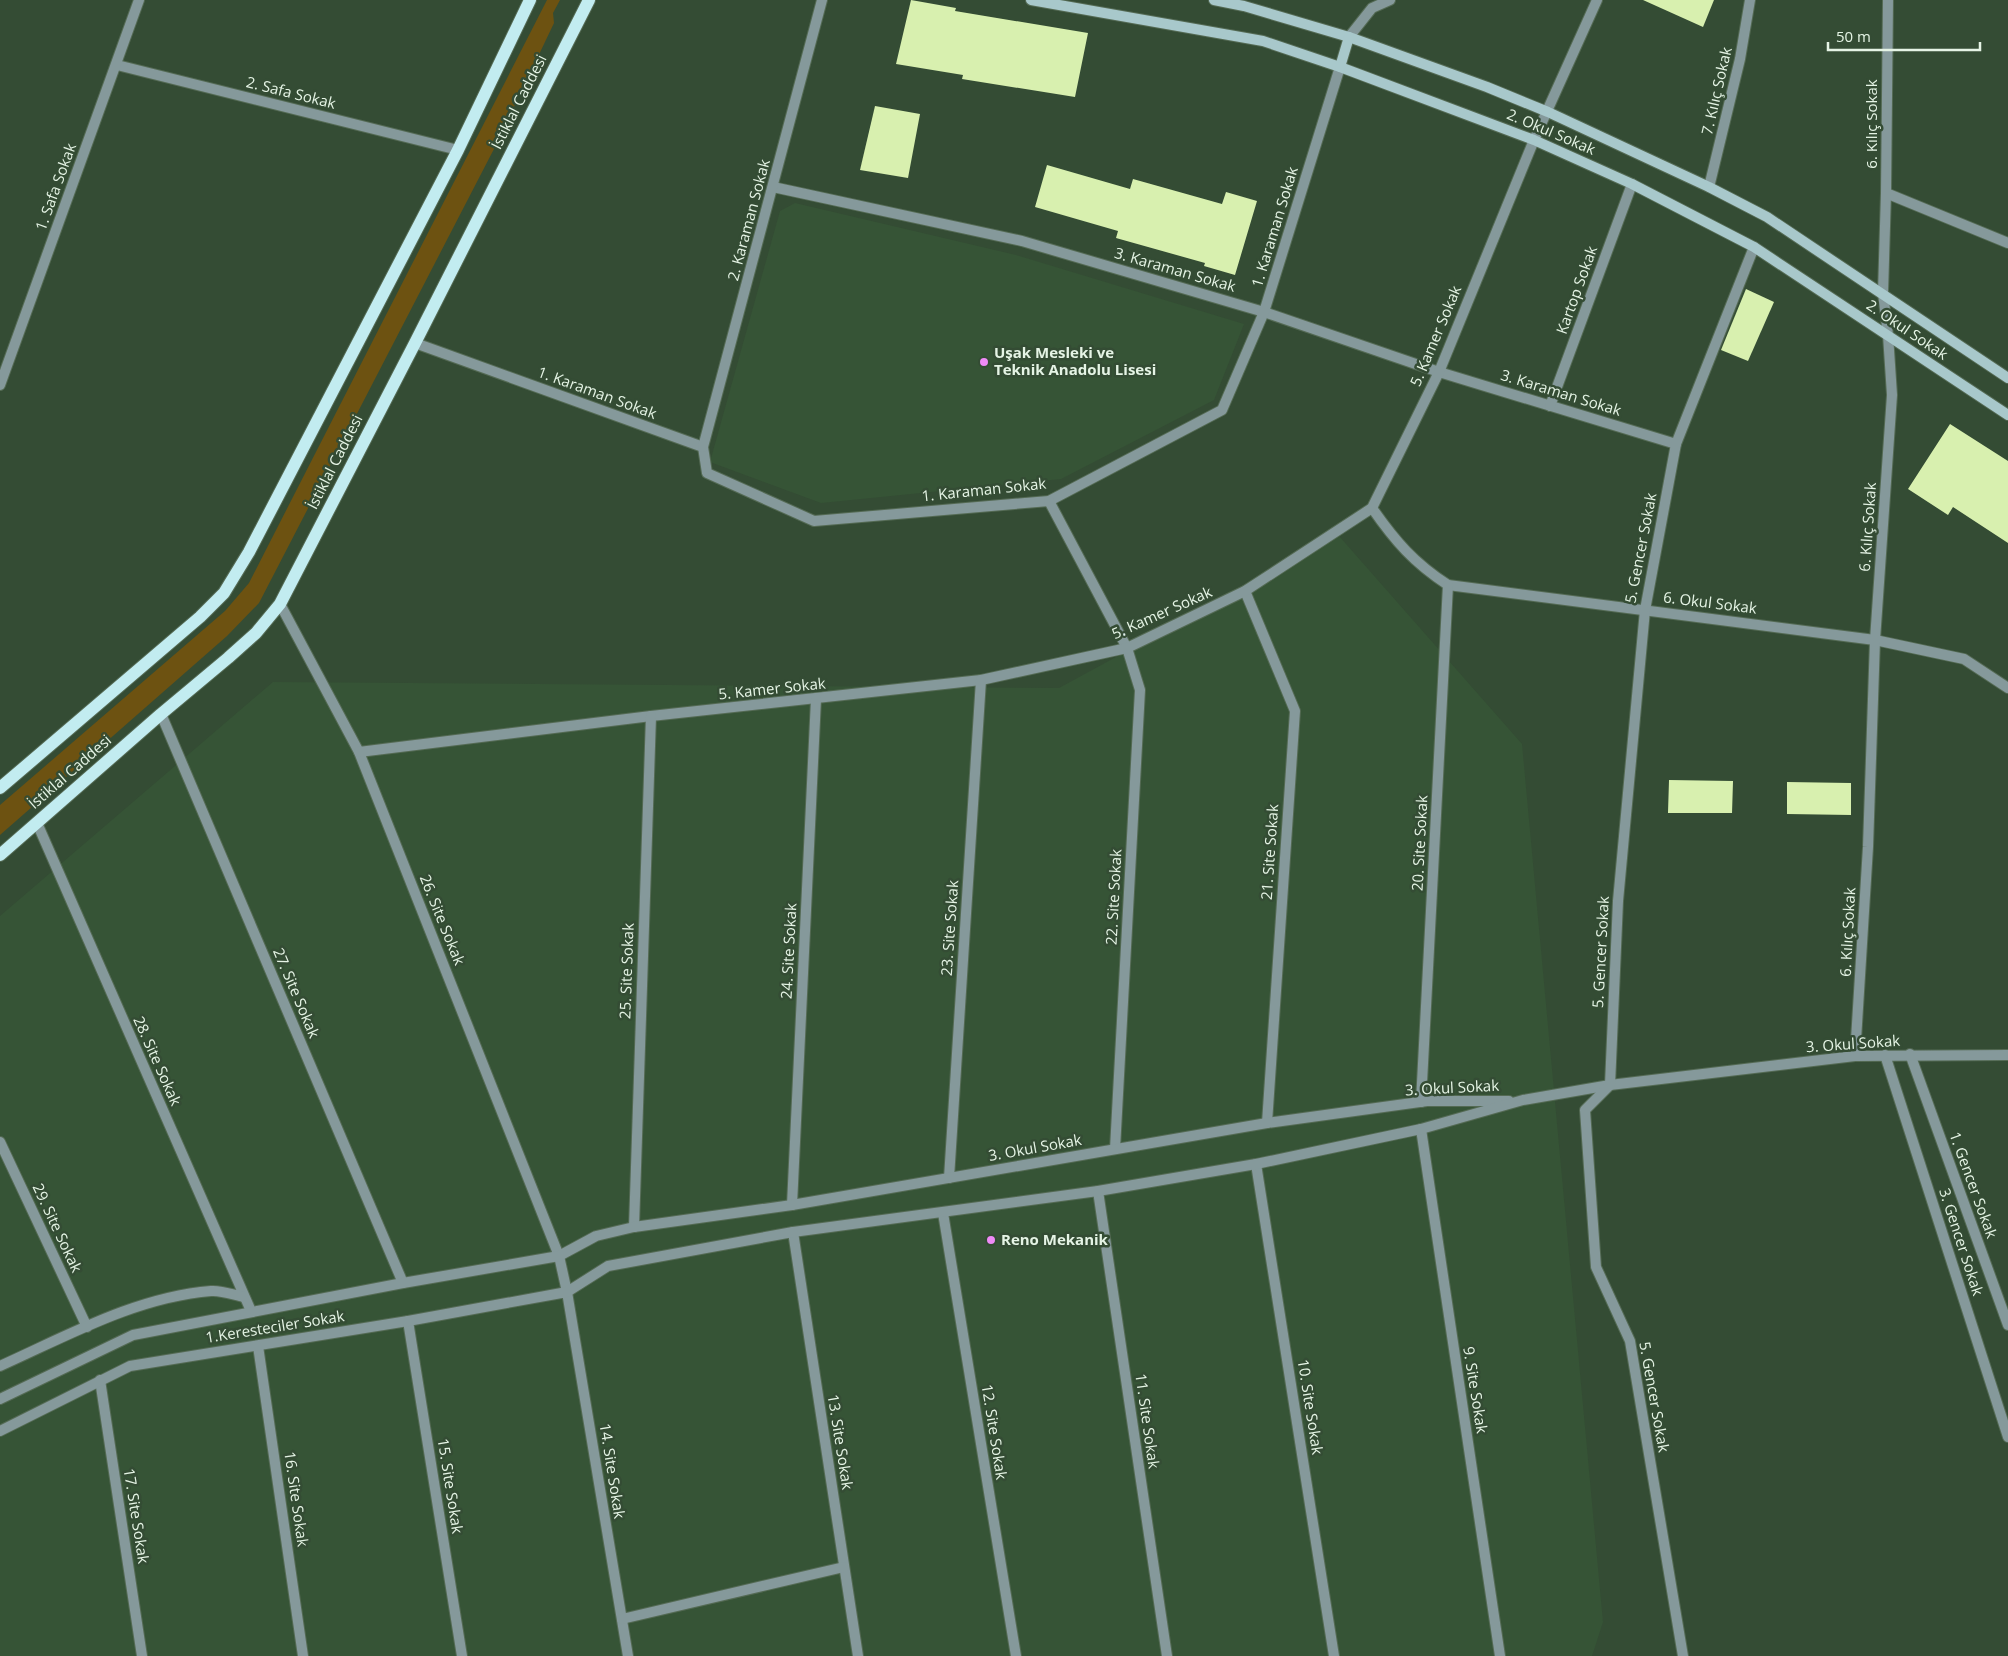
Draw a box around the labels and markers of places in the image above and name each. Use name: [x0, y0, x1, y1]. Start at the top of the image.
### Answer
place label: Uşak Mesleki ve Teknik Anadolu Lisesi: [994, 342, 1156, 379]
marker: Uşak Mesleki ve Teknik Anadolu Lisesi: [978, 356, 990, 368]
place label: Reno Mekanik: [1001, 1229, 1109, 1249]
marker: Reno Mekanik: [985, 1234, 997, 1246]

